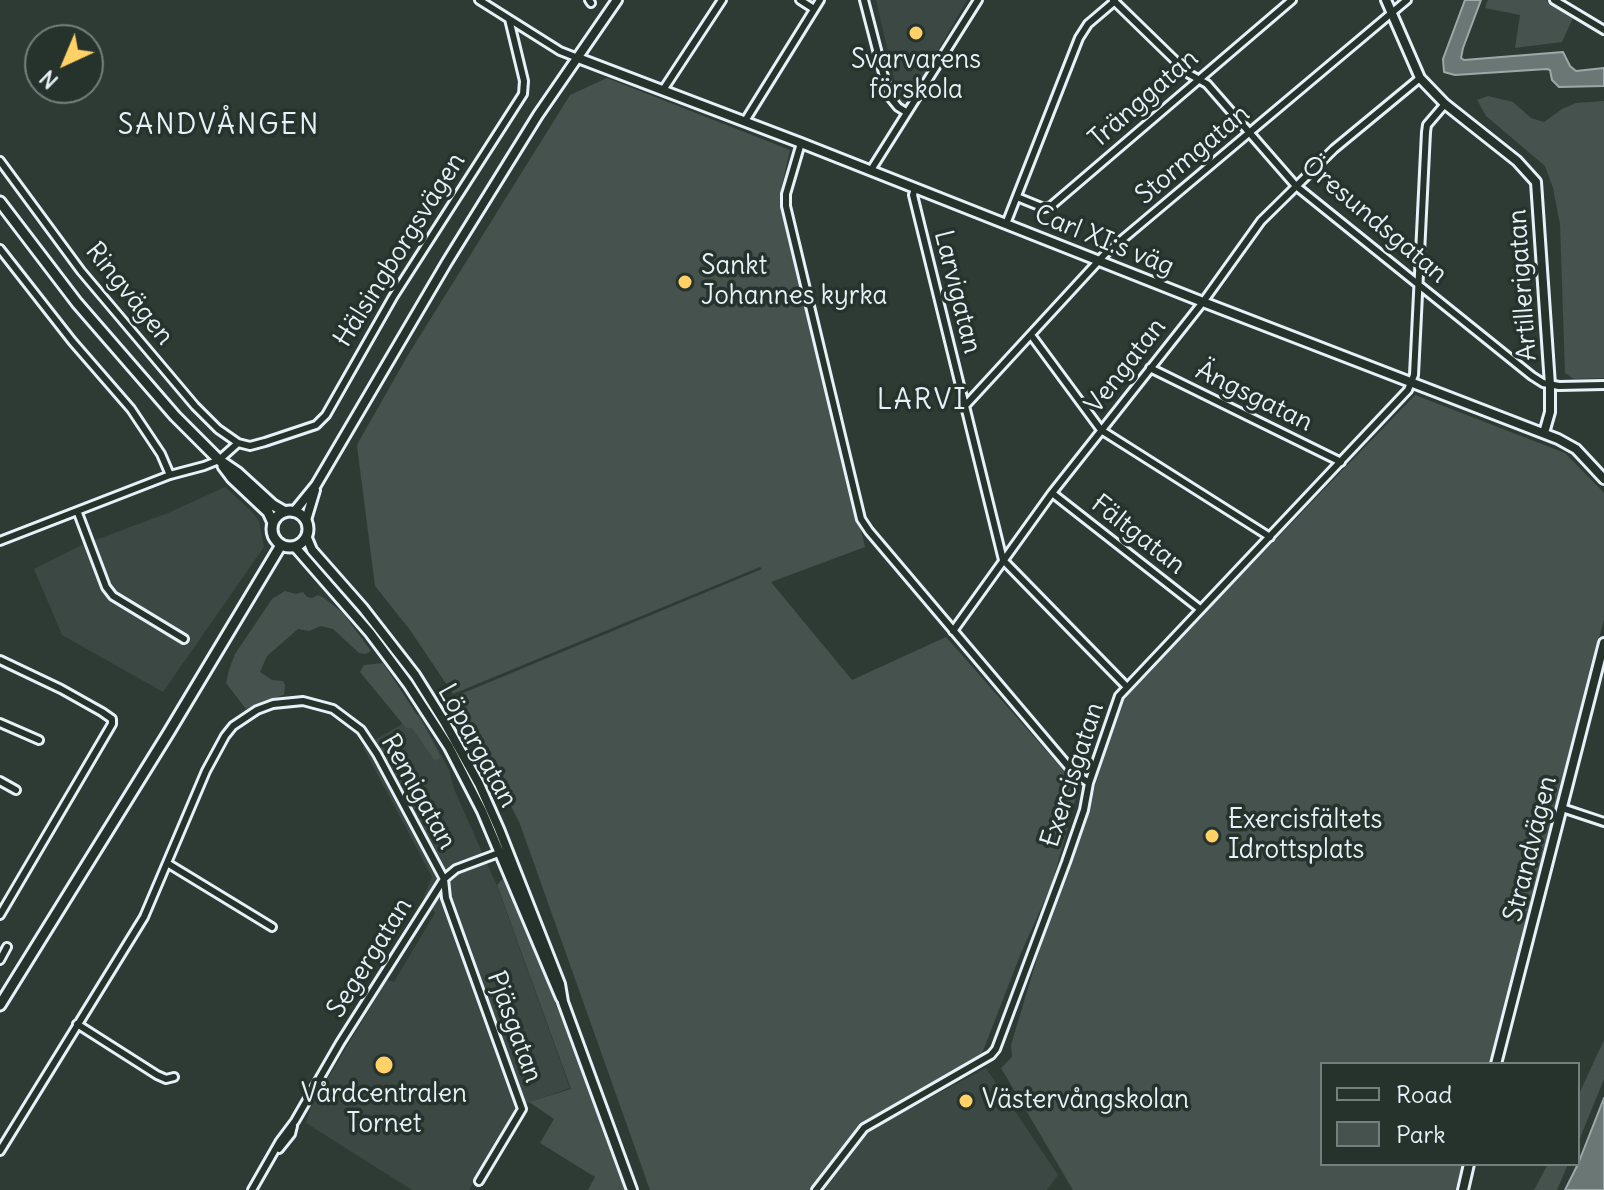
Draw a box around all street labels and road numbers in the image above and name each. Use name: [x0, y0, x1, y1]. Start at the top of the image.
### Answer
street label: Tränggatan: [1083, 43, 1205, 155]
street label: Stormgatan: [1130, 98, 1256, 212]
street label: Hälsingborgsvägen: [328, 147, 472, 353]
street label: Öresundsgatan: [1295, 150, 1453, 290]
street label: Carl XI:s väg: [1030, 199, 1178, 283]
street label: Artillerigatan: [1502, 208, 1544, 362]
street label: Larvigatan: [927, 227, 987, 357]
street label: Ringvägen: [78, 236, 180, 352]
street label: Vengatan: [1079, 312, 1173, 420]
street label: Ängsgatan: [1190, 355, 1318, 439]
street label: Fältgatan: [1085, 489, 1191, 581]
street label: Löpargatan: [430, 679, 524, 813]
street label: Exercisgatan: [1035, 699, 1111, 851]
street label: Remigatan: [374, 729, 462, 855]
street label: Strandvägen: [1498, 773, 1564, 925]
street label: Segergatan: [321, 892, 419, 1024]
street label: Pjäsgatan: [479, 967, 549, 1087]

